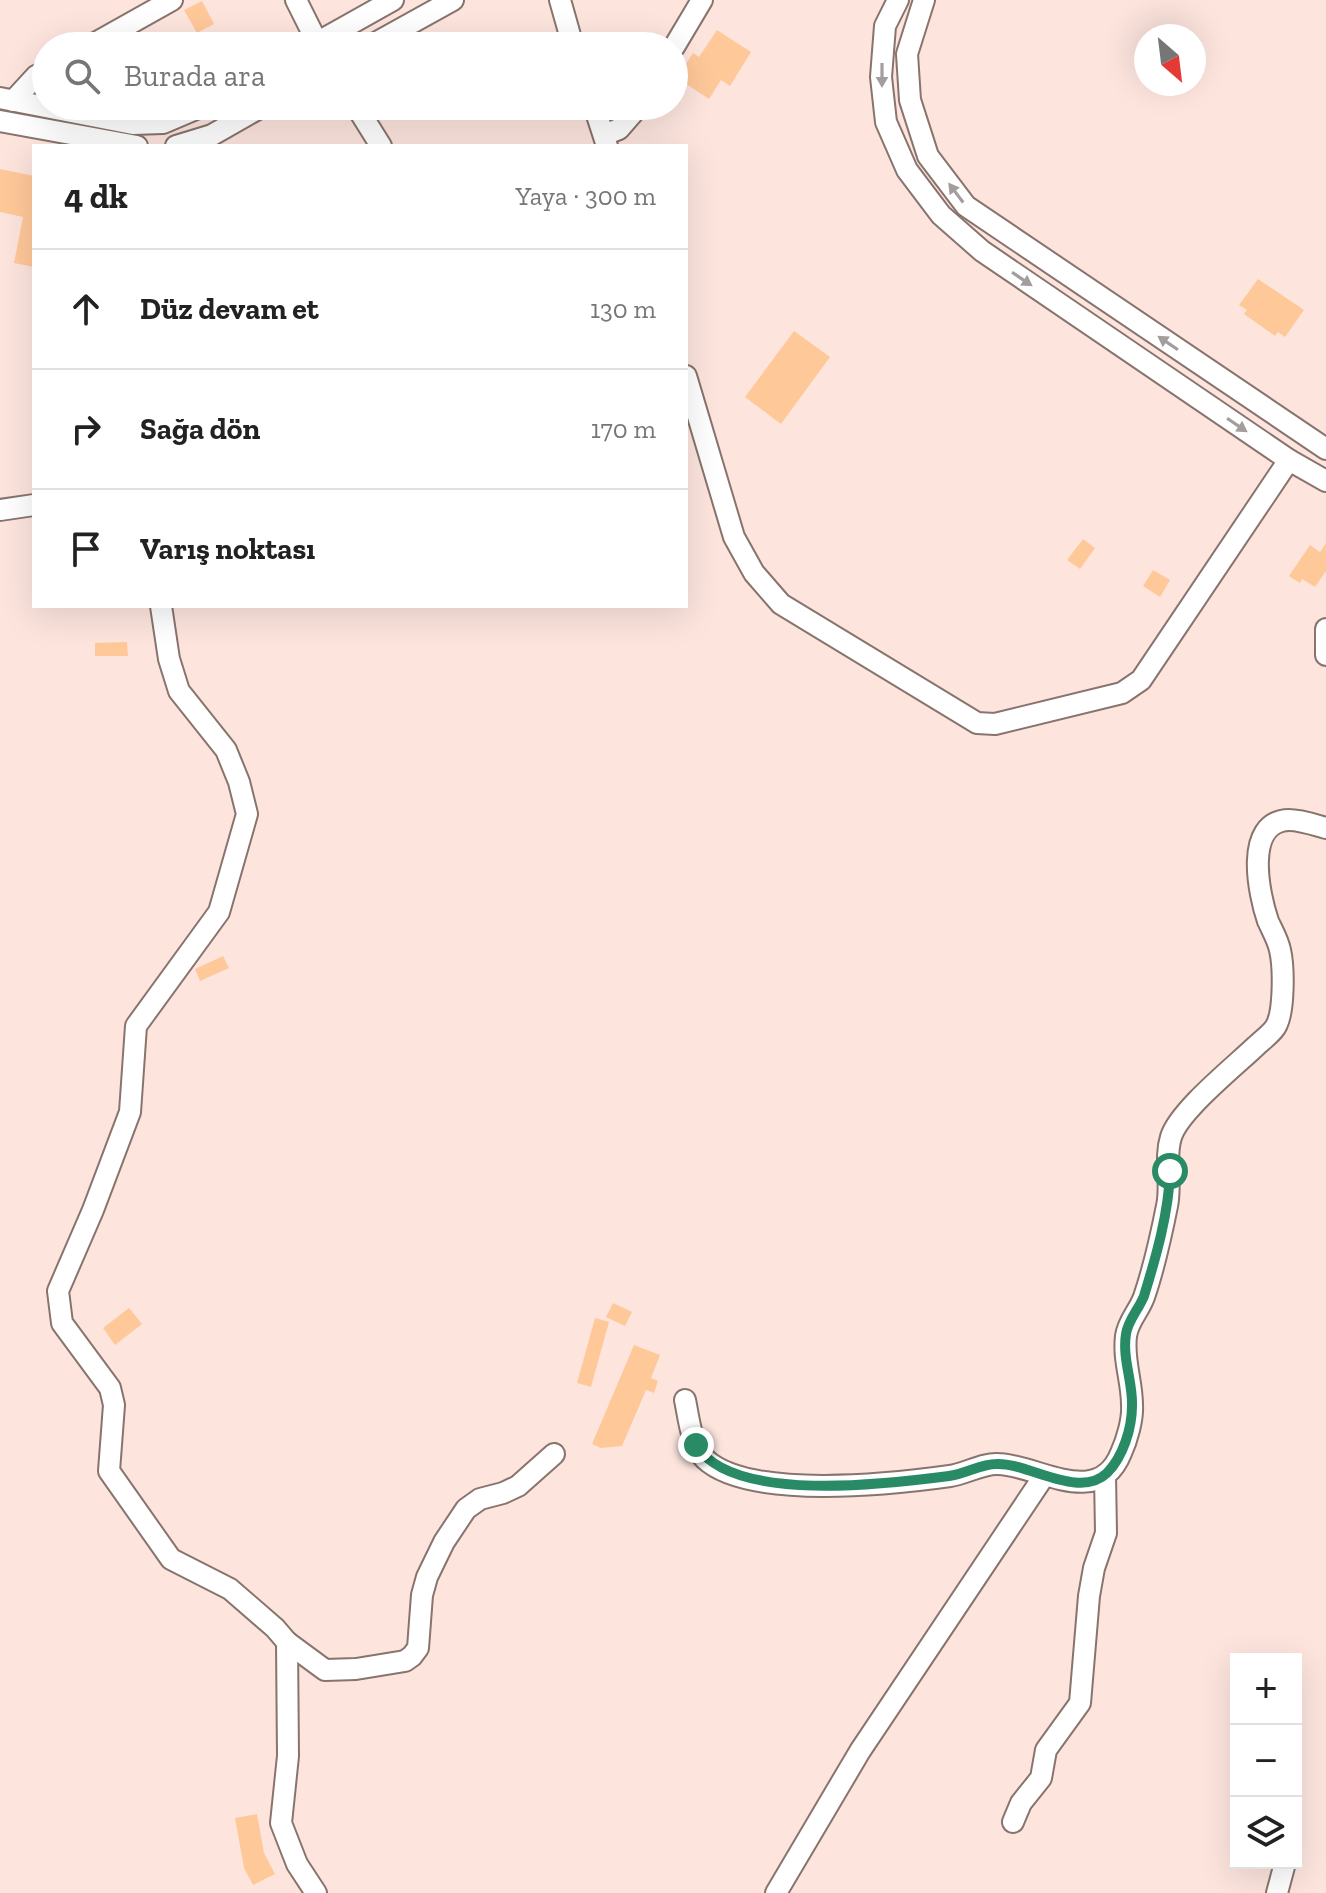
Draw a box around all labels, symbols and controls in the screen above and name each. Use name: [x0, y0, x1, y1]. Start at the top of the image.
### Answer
north arrow: [1134, 24, 1206, 96]
search box: [32, 32, 688, 120]
icon: search: [60, 54, 104, 98]
text: Burada ara: [124, 58, 265, 94]
one-way arrow: [876, 63, 888, 88]
text: 4 dk: [64, 176, 128, 217]
text: Yaya · 300 m: [516, 180, 656, 212]
one-way arrow: [949, 183, 965, 203]
one-way arrow: [1012, 271, 1033, 286]
icon: ahead: [64, 287, 108, 331]
text: Düz devam et: [140, 291, 319, 327]
text: 130 m: [590, 293, 656, 325]
one-way arrow: [1158, 335, 1179, 350]
icon: right: [64, 407, 108, 451]
text: Sağa dön: [140, 411, 260, 447]
text: 170 m: [591, 413, 656, 445]
one-way arrow: [1227, 417, 1248, 432]
icon: arrive: [64, 527, 108, 571]
text: Varış noktası: [140, 531, 315, 567]
route start: [1152, 1153, 1188, 1189]
route end: [678, 1427, 714, 1463]
map controls: [1230, 1653, 1302, 1869]
button: +: [1230, 1653, 1302, 1725]
button: −: [1230, 1725, 1302, 1797]
button: layers: [1230, 1797, 1302, 1869]

